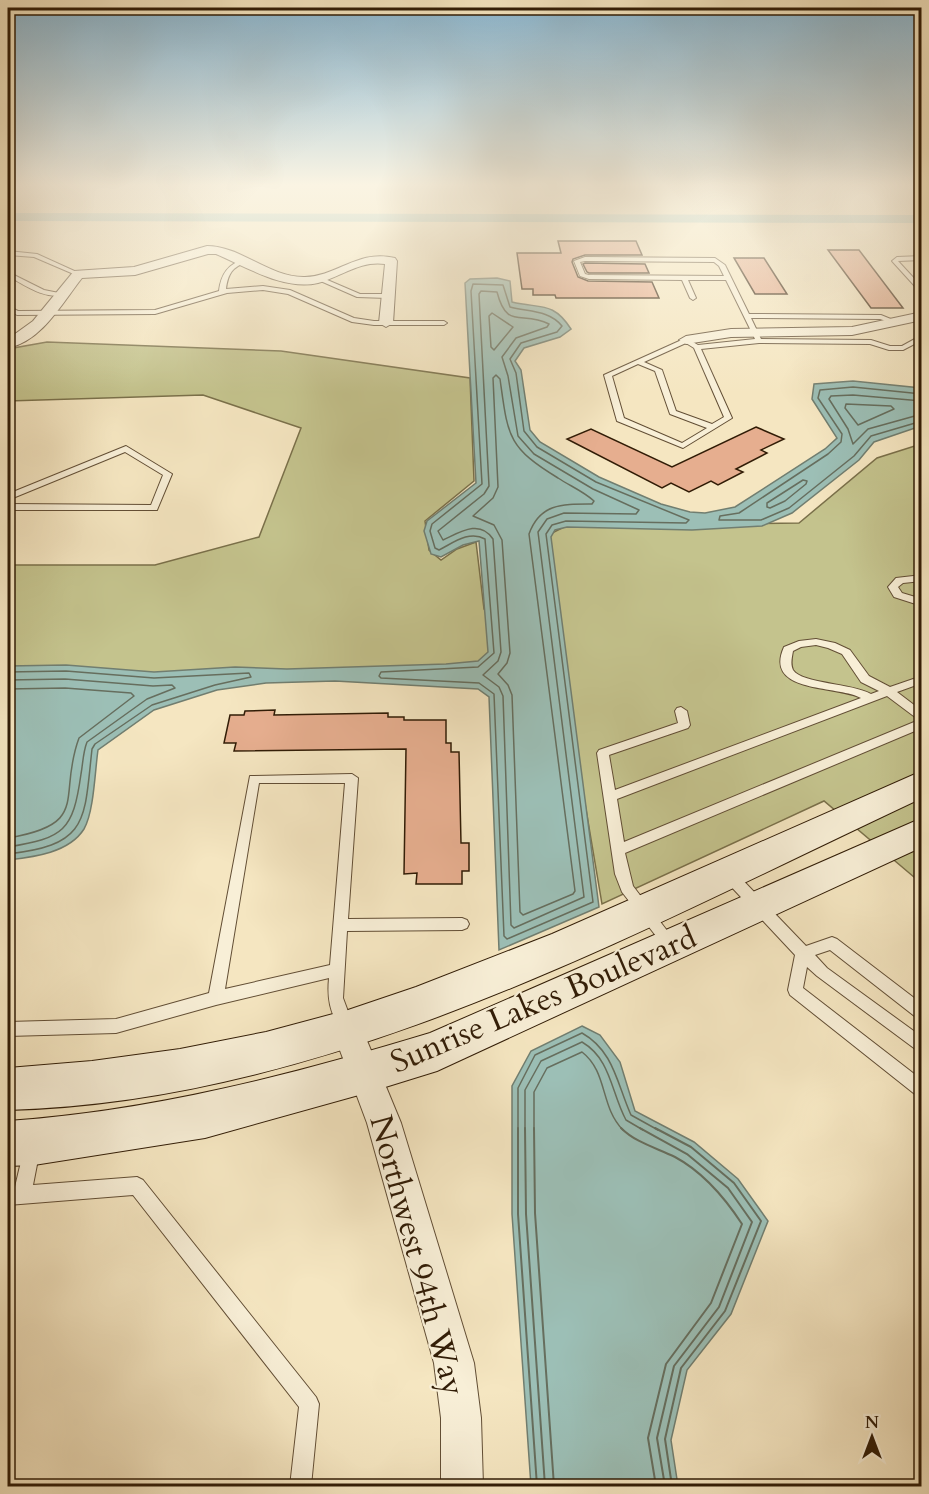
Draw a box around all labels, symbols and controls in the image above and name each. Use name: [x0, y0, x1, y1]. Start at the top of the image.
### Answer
street label: Sunrise Lakes Boulevard: [384, 916, 703, 1084]
street label: Northwest 94th Way: [358, 1110, 476, 1400]
north arrow: [842, 1407, 902, 1467]
text: N: [865, 1412, 879, 1434]

